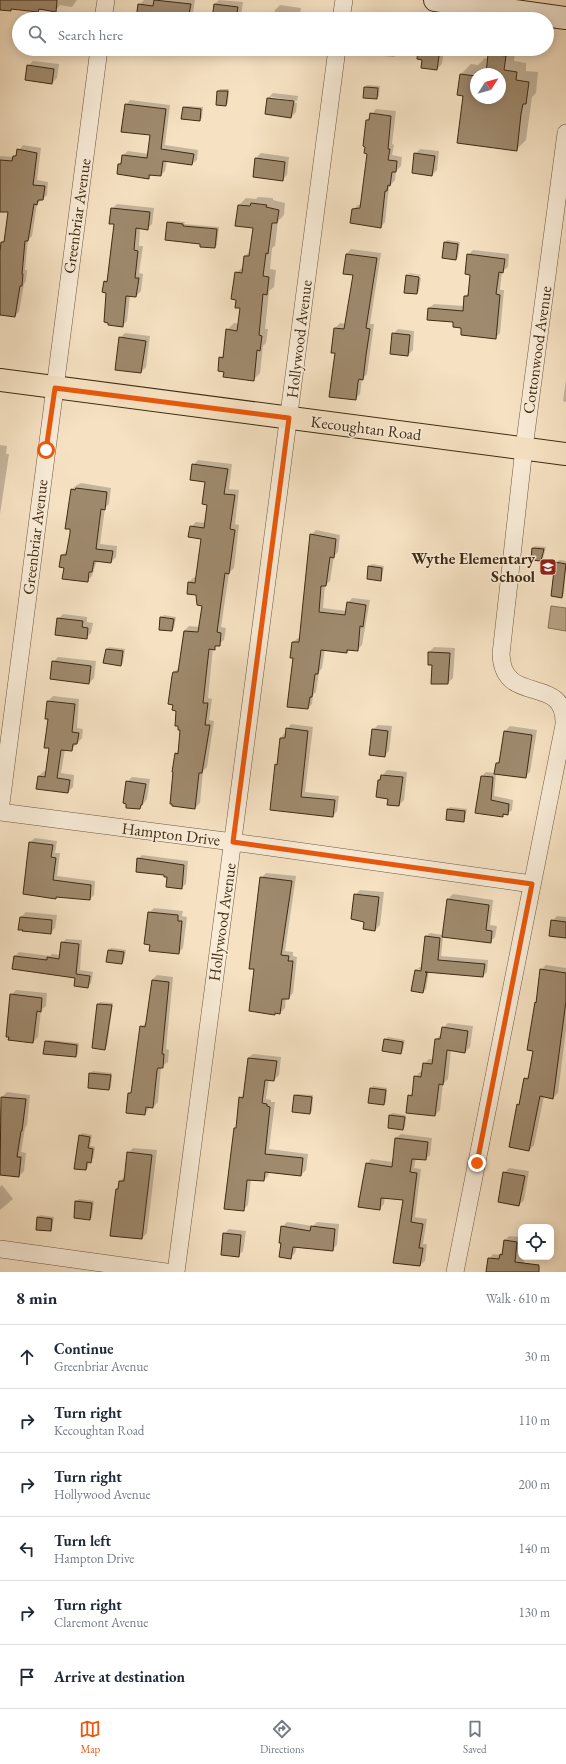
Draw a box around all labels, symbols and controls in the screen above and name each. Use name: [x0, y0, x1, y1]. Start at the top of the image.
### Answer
search box: [12, 12, 554, 56]
icon: search: [26, 23, 48, 45]
text: Search here: [58, 25, 123, 44]
north arrow: [470, 68, 506, 104]
street label: Greenbriar Avenue: [59, 157, 95, 275]
street label: Hollywood Avenue: [281, 279, 317, 399]
street label: Cottonwood Avenue: [518, 285, 556, 415]
street label: Kecoughtan Road: [310, 411, 423, 445]
route start: [37, 441, 55, 459]
street label: Greenbriar Avenue: [18, 478, 52, 596]
place label: Wythe Elementary School: [411, 548, 535, 587]
school or university icon: Wythe Elementary School: [538, 557, 558, 577]
street label: Hampton Drive: [121, 818, 221, 850]
street label: Hollywood Avenue: [203, 862, 241, 982]
route end: [468, 1154, 486, 1172]
map controls: [518, 1224, 554, 1260]
button: locate: [518, 1224, 554, 1260]
text: 8 min: [16, 1287, 57, 1309]
text: Walk · 610 m: [486, 1290, 550, 1307]
text: Continue: [54, 1339, 114, 1358]
icon: ahead: [16, 1346, 38, 1368]
text: 30 m: [525, 1348, 550, 1365]
text: Greenbriar Avenue: [54, 1358, 148, 1375]
text: Turn right: [54, 1403, 122, 1422]
icon: right: [16, 1410, 38, 1432]
text: 110 m: [519, 1412, 550, 1429]
text: Kecoughtan Road: [54, 1422, 144, 1439]
text: Turn right: [54, 1467, 122, 1486]
icon: right: [16, 1474, 38, 1496]
text: 200 m: [519, 1476, 550, 1493]
text: Hollywood Avenue: [54, 1486, 151, 1503]
text: Turn left: [54, 1531, 111, 1550]
icon: left: [16, 1538, 38, 1560]
text: 140 m: [519, 1540, 550, 1557]
text: Hampton Drive: [54, 1550, 134, 1567]
text: Turn right: [54, 1595, 122, 1614]
icon: right: [16, 1602, 38, 1624]
text: 130 m: [519, 1604, 550, 1621]
text: Claremont Avenue: [54, 1614, 148, 1631]
icon: arrive: [16, 1666, 38, 1688]
text: Arrive at destination: [54, 1667, 185, 1686]
tab: Map: [79, 1718, 101, 1756]
tab: Directions: [260, 1718, 304, 1756]
tab: Saved: [463, 1718, 487, 1756]

